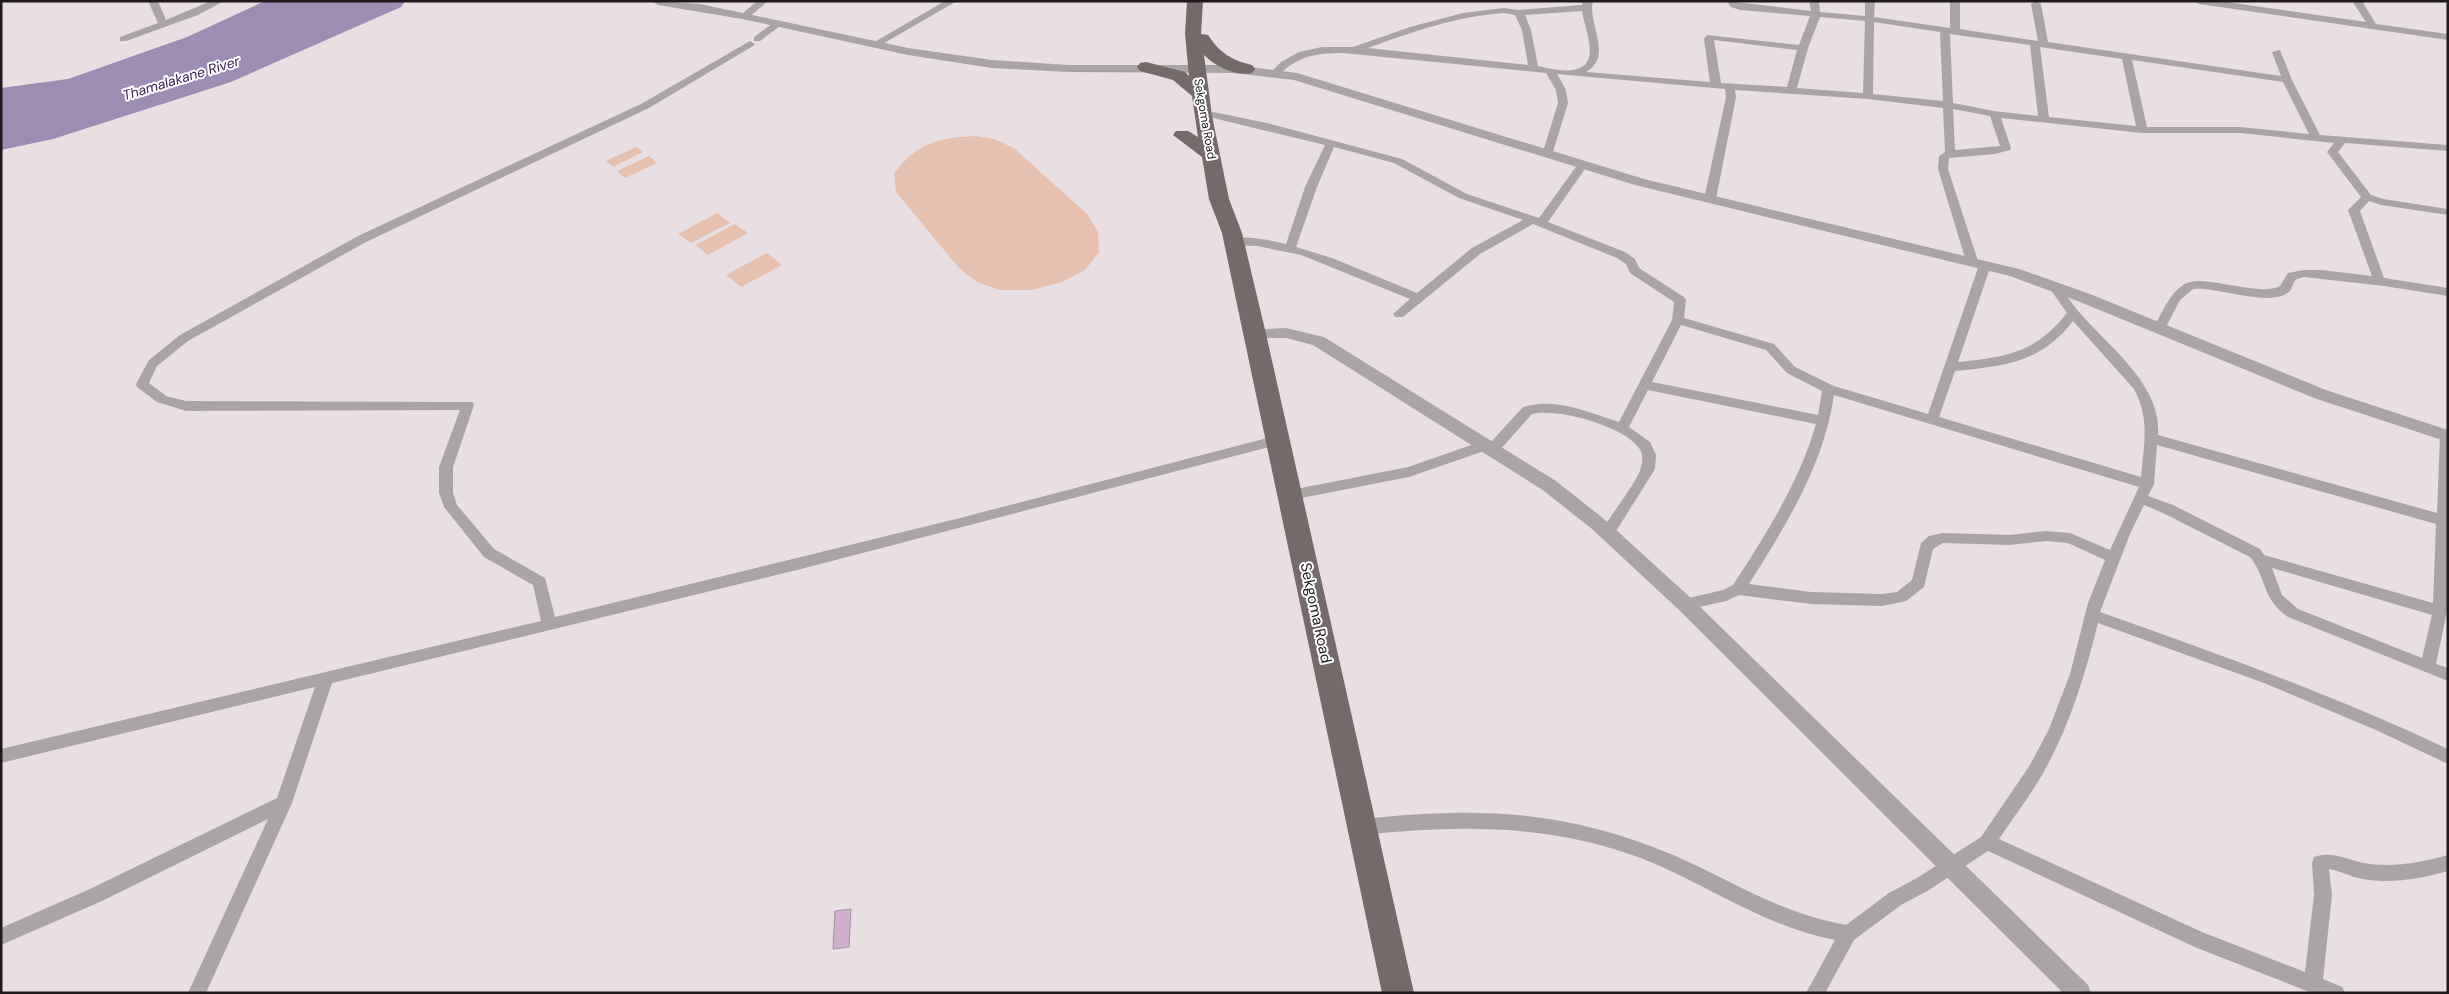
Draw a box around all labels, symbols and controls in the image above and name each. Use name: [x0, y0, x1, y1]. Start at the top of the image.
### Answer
water label: Thamalakane River: [120, 51, 242, 104]
street label: Sekgoma Road: [1190, 77, 1220, 161]
street label: Sekgoma Road: [1296, 561, 1336, 665]

